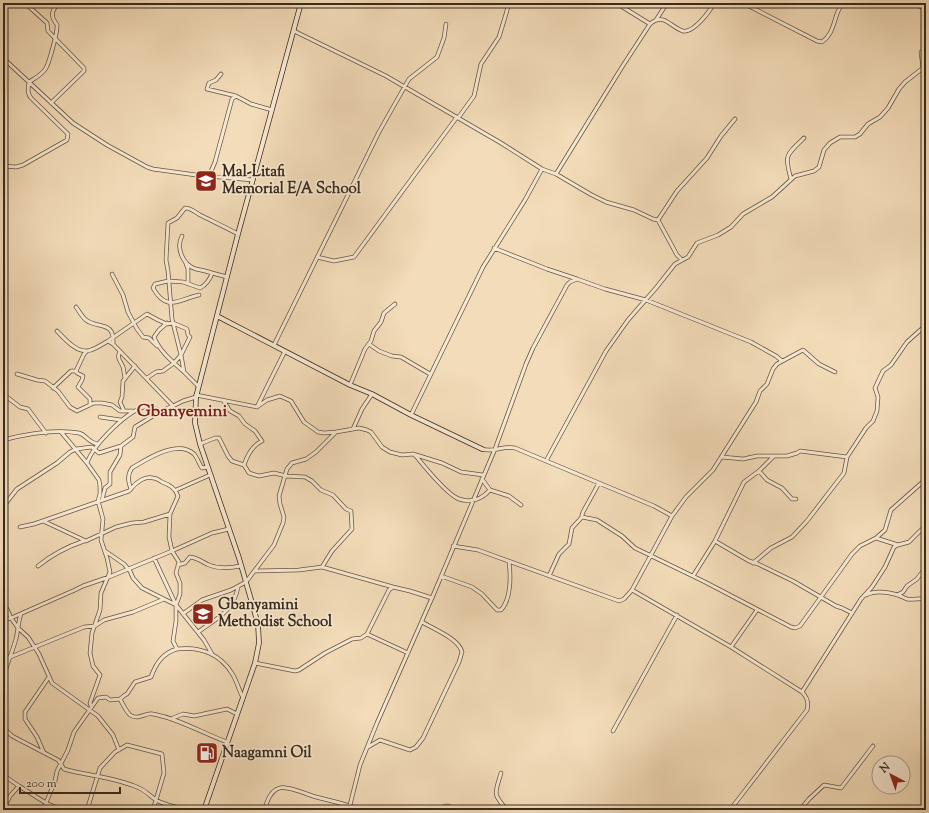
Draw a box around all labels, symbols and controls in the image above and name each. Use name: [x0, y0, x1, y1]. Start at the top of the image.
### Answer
place label: Mal-Litafi Memorial E/A School: [222, 162, 362, 200]
school or university icon: Mal-Litafi Memorial E/A School: [193, 168, 219, 194]
district label: Gbanyemini: [137, 400, 228, 424]
place label: Gbanyamini Methodist School: [218, 595, 333, 633]
school or university icon: Gbanyamini Methodist School: [190, 601, 216, 627]
fuel station icon: Naagamni Oil: [194, 740, 220, 766]
place label: Naagamni Oil: [222, 743, 313, 764]
north arrow: [871, 755, 911, 795]
text: N: [876, 759, 894, 778]
scale bar: [20, 769, 120, 795]
text: 200 m: [26, 775, 57, 793]

